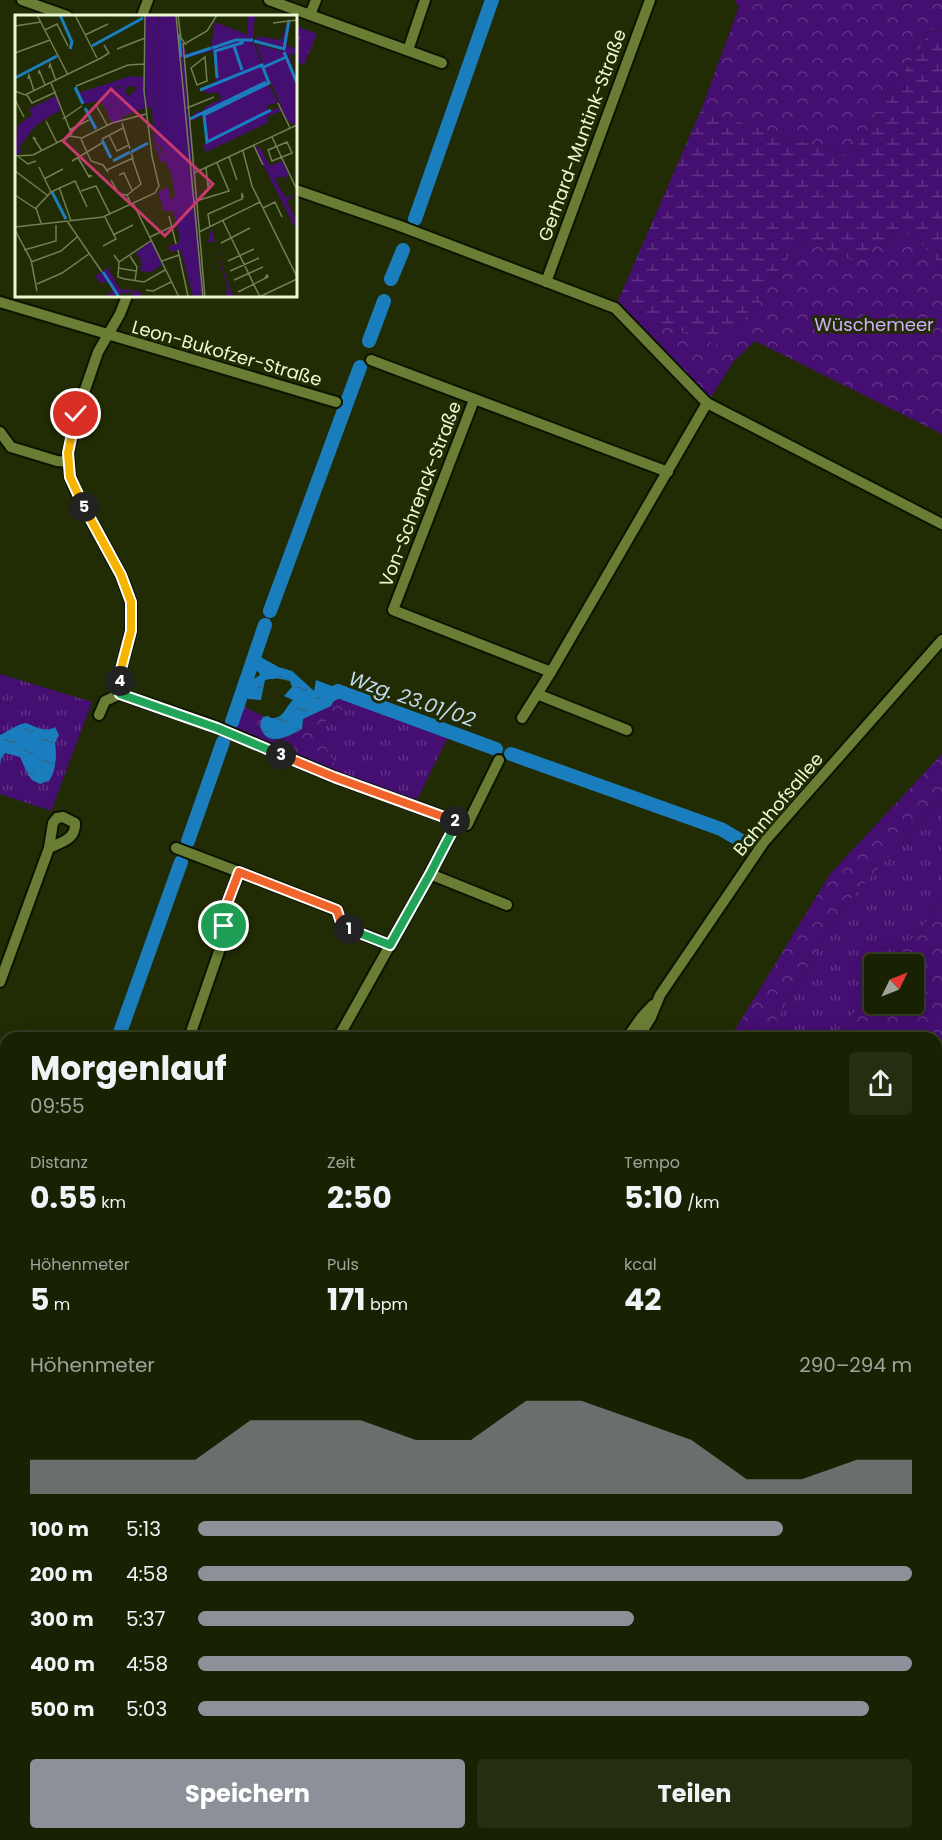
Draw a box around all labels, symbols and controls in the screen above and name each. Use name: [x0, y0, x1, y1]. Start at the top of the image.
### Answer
inset map: [15, 15, 297, 297]
street label: Gerhard-Muntink-Straße: [532, 25, 632, 245]
park label: Wüschemeer: [814, 312, 934, 337]
street label: Leon-Bukofzer-Straße: [129, 314, 325, 392]
pin: [50, 388, 101, 439]
icon: check: [59, 397, 92, 430]
street label: Von-Schrenck-Straße: [373, 398, 467, 590]
pin: 5: [69, 492, 99, 522]
text: 5: [79, 495, 89, 518]
water label: Wzg. 23.01/02: [345, 664, 480, 734]
pin: 4: [105, 666, 135, 696]
text: 4: [115, 669, 125, 692]
pin: 3: [266, 740, 296, 770]
text: 3: [276, 743, 286, 766]
street label: Bahnhofsallee: [727, 747, 829, 861]
pin: 2: [440, 806, 470, 836]
text: 2: [450, 809, 460, 832]
pin: [198, 900, 249, 951]
icon: arrive: [207, 909, 240, 942]
pin: 1: [334, 914, 364, 944]
text: 1: [346, 917, 352, 940]
north arrow: [864, 954, 924, 1014]
map controls: [864, 954, 924, 1014]
text: Morgenlauf: [30, 1045, 227, 1092]
button: share: [849, 1052, 912, 1115]
text: 09:55: [30, 1092, 85, 1120]
text: Distanz: [30, 1151, 88, 1174]
text: Zeit: [327, 1151, 355, 1174]
text: Tempo: [624, 1151, 680, 1174]
text: 0.55: [30, 1176, 97, 1219]
text: 2:50: [327, 1176, 392, 1219]
text: 5:10: [624, 1176, 683, 1219]
text: km: [97, 1191, 126, 1214]
text: /km: [683, 1191, 719, 1214]
text: Höhenmeter: [30, 1253, 130, 1276]
text: Puls: [327, 1253, 359, 1276]
text: kcal: [624, 1253, 657, 1276]
text: 5: [30, 1278, 50, 1321]
text: 171: [327, 1278, 366, 1321]
text: 42: [624, 1278, 661, 1321]
text: m: [50, 1293, 70, 1316]
text: bpm: [366, 1293, 408, 1316]
text: Höhenmeter: [30, 1351, 155, 1379]
text: 290–294 m: [799, 1351, 912, 1379]
text: 100 m: [30, 1515, 89, 1543]
text: 5:13: [126, 1515, 161, 1543]
text: 200 m: [30, 1560, 93, 1588]
text: 4:58: [126, 1560, 168, 1588]
text: 300 m: [30, 1605, 94, 1633]
text: 5:37: [126, 1605, 166, 1633]
text: 400 m: [30, 1650, 95, 1678]
text: 4:58: [126, 1650, 168, 1678]
text: 500 m: [30, 1695, 95, 1723]
text: 5:03: [126, 1695, 167, 1723]
button: Speichern: [30, 1759, 465, 1828]
button: Teilen: [477, 1759, 912, 1828]

